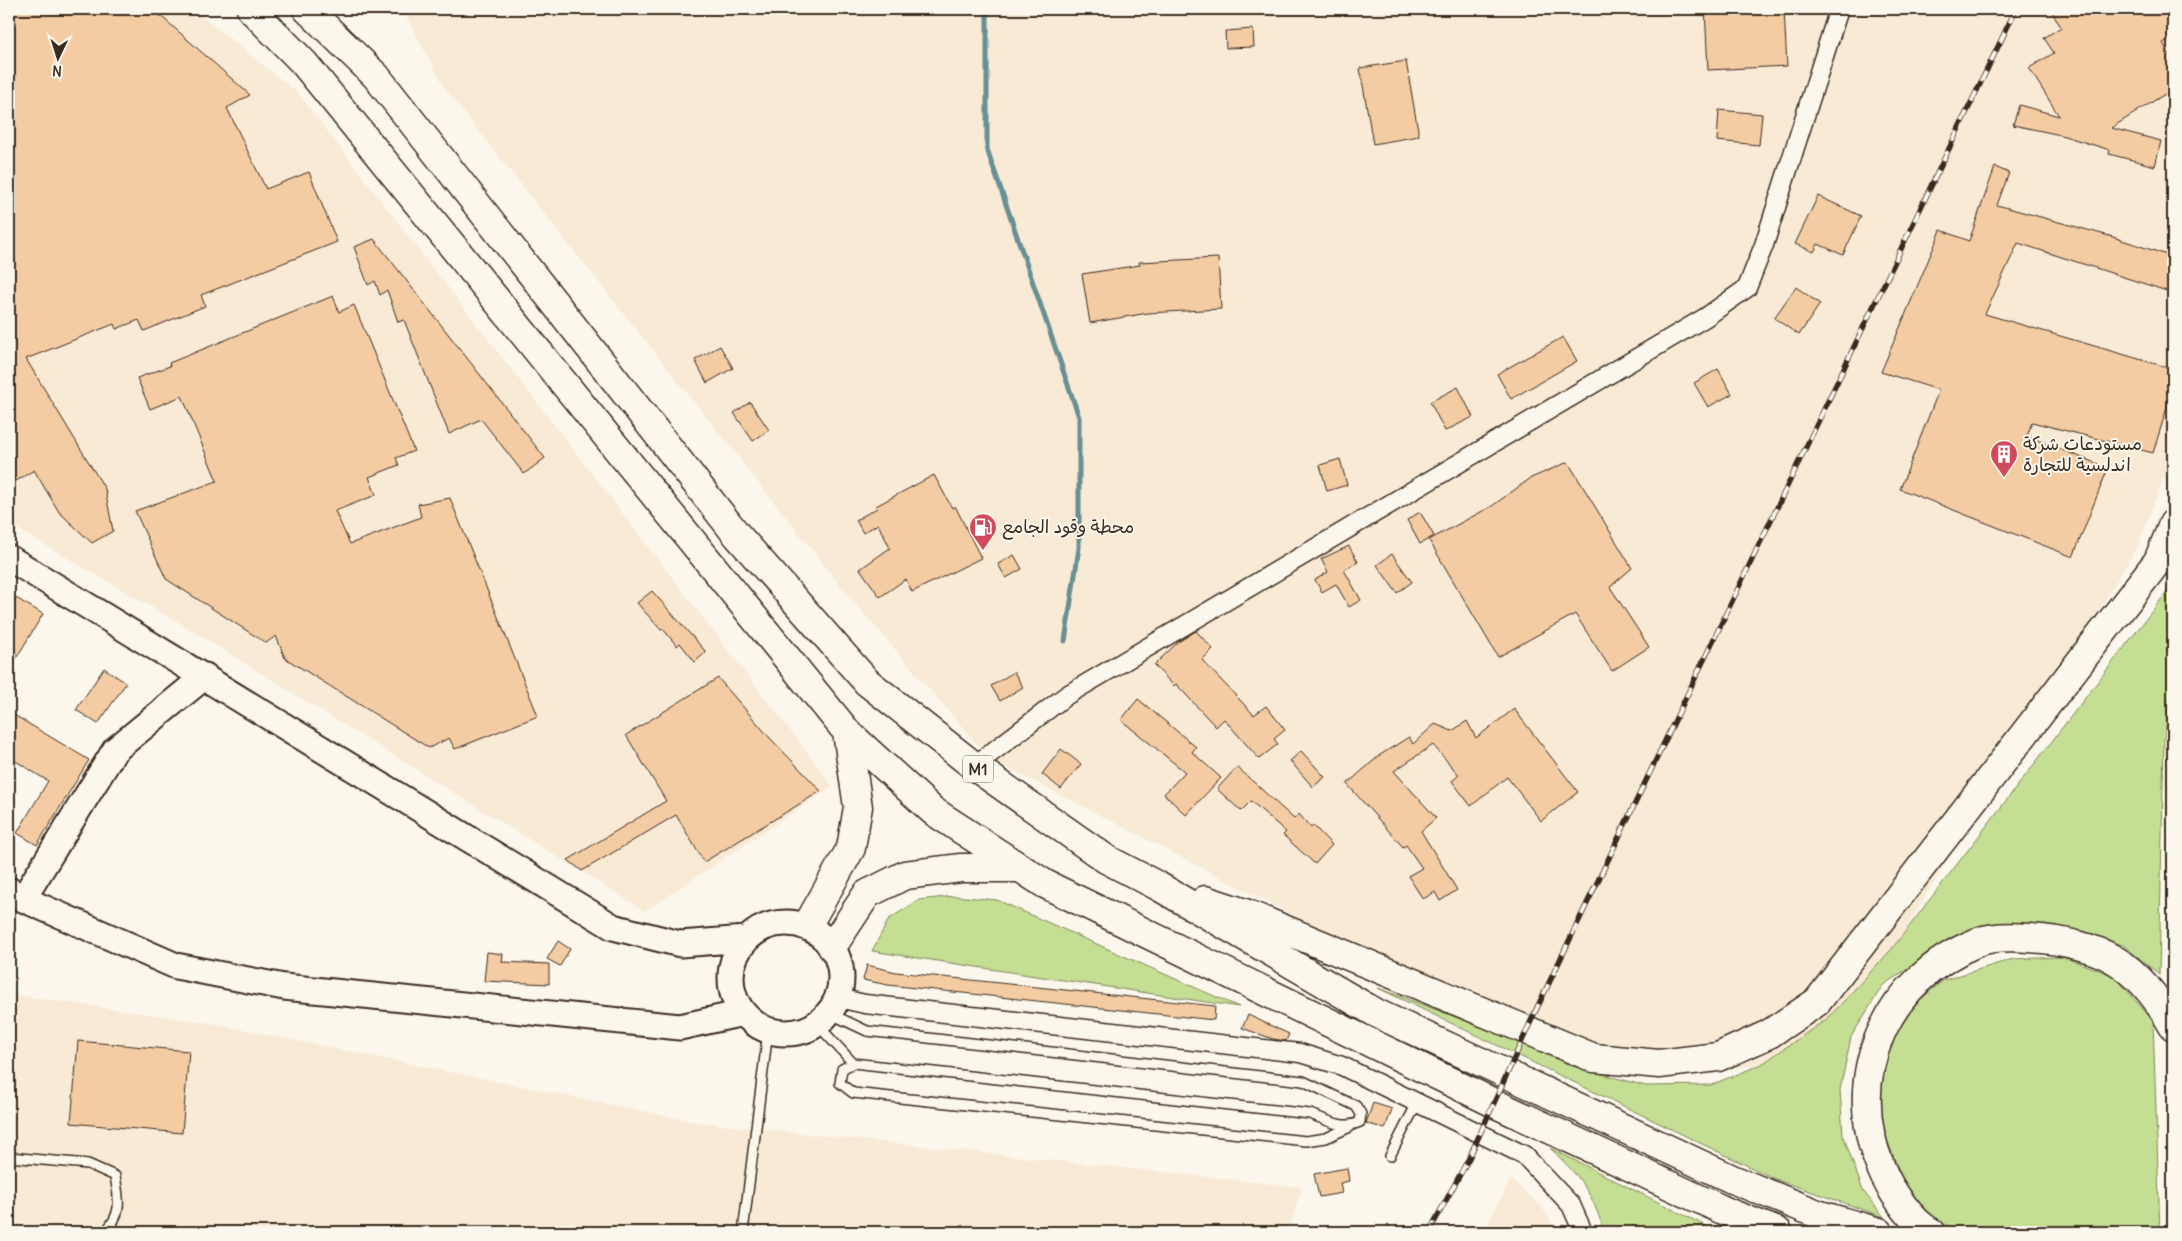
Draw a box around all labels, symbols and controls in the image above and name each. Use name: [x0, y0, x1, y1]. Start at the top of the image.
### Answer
north arrow: [32, 32, 82, 82]
text: N: [52, 62, 63, 80]
place label: مستودعات شركة اندلسية للتجارة: [2023, 432, 2142, 476]
building icon: مستودعات شركة اندلسية للتجارة: [1989, 439, 2019, 478]
fuel station icon: محطة وقود الجامع: [968, 512, 998, 551]
place label: محطة وقود الجامع: [1002, 515, 1134, 540]
road number: M1: [963, 756, 993, 782]

